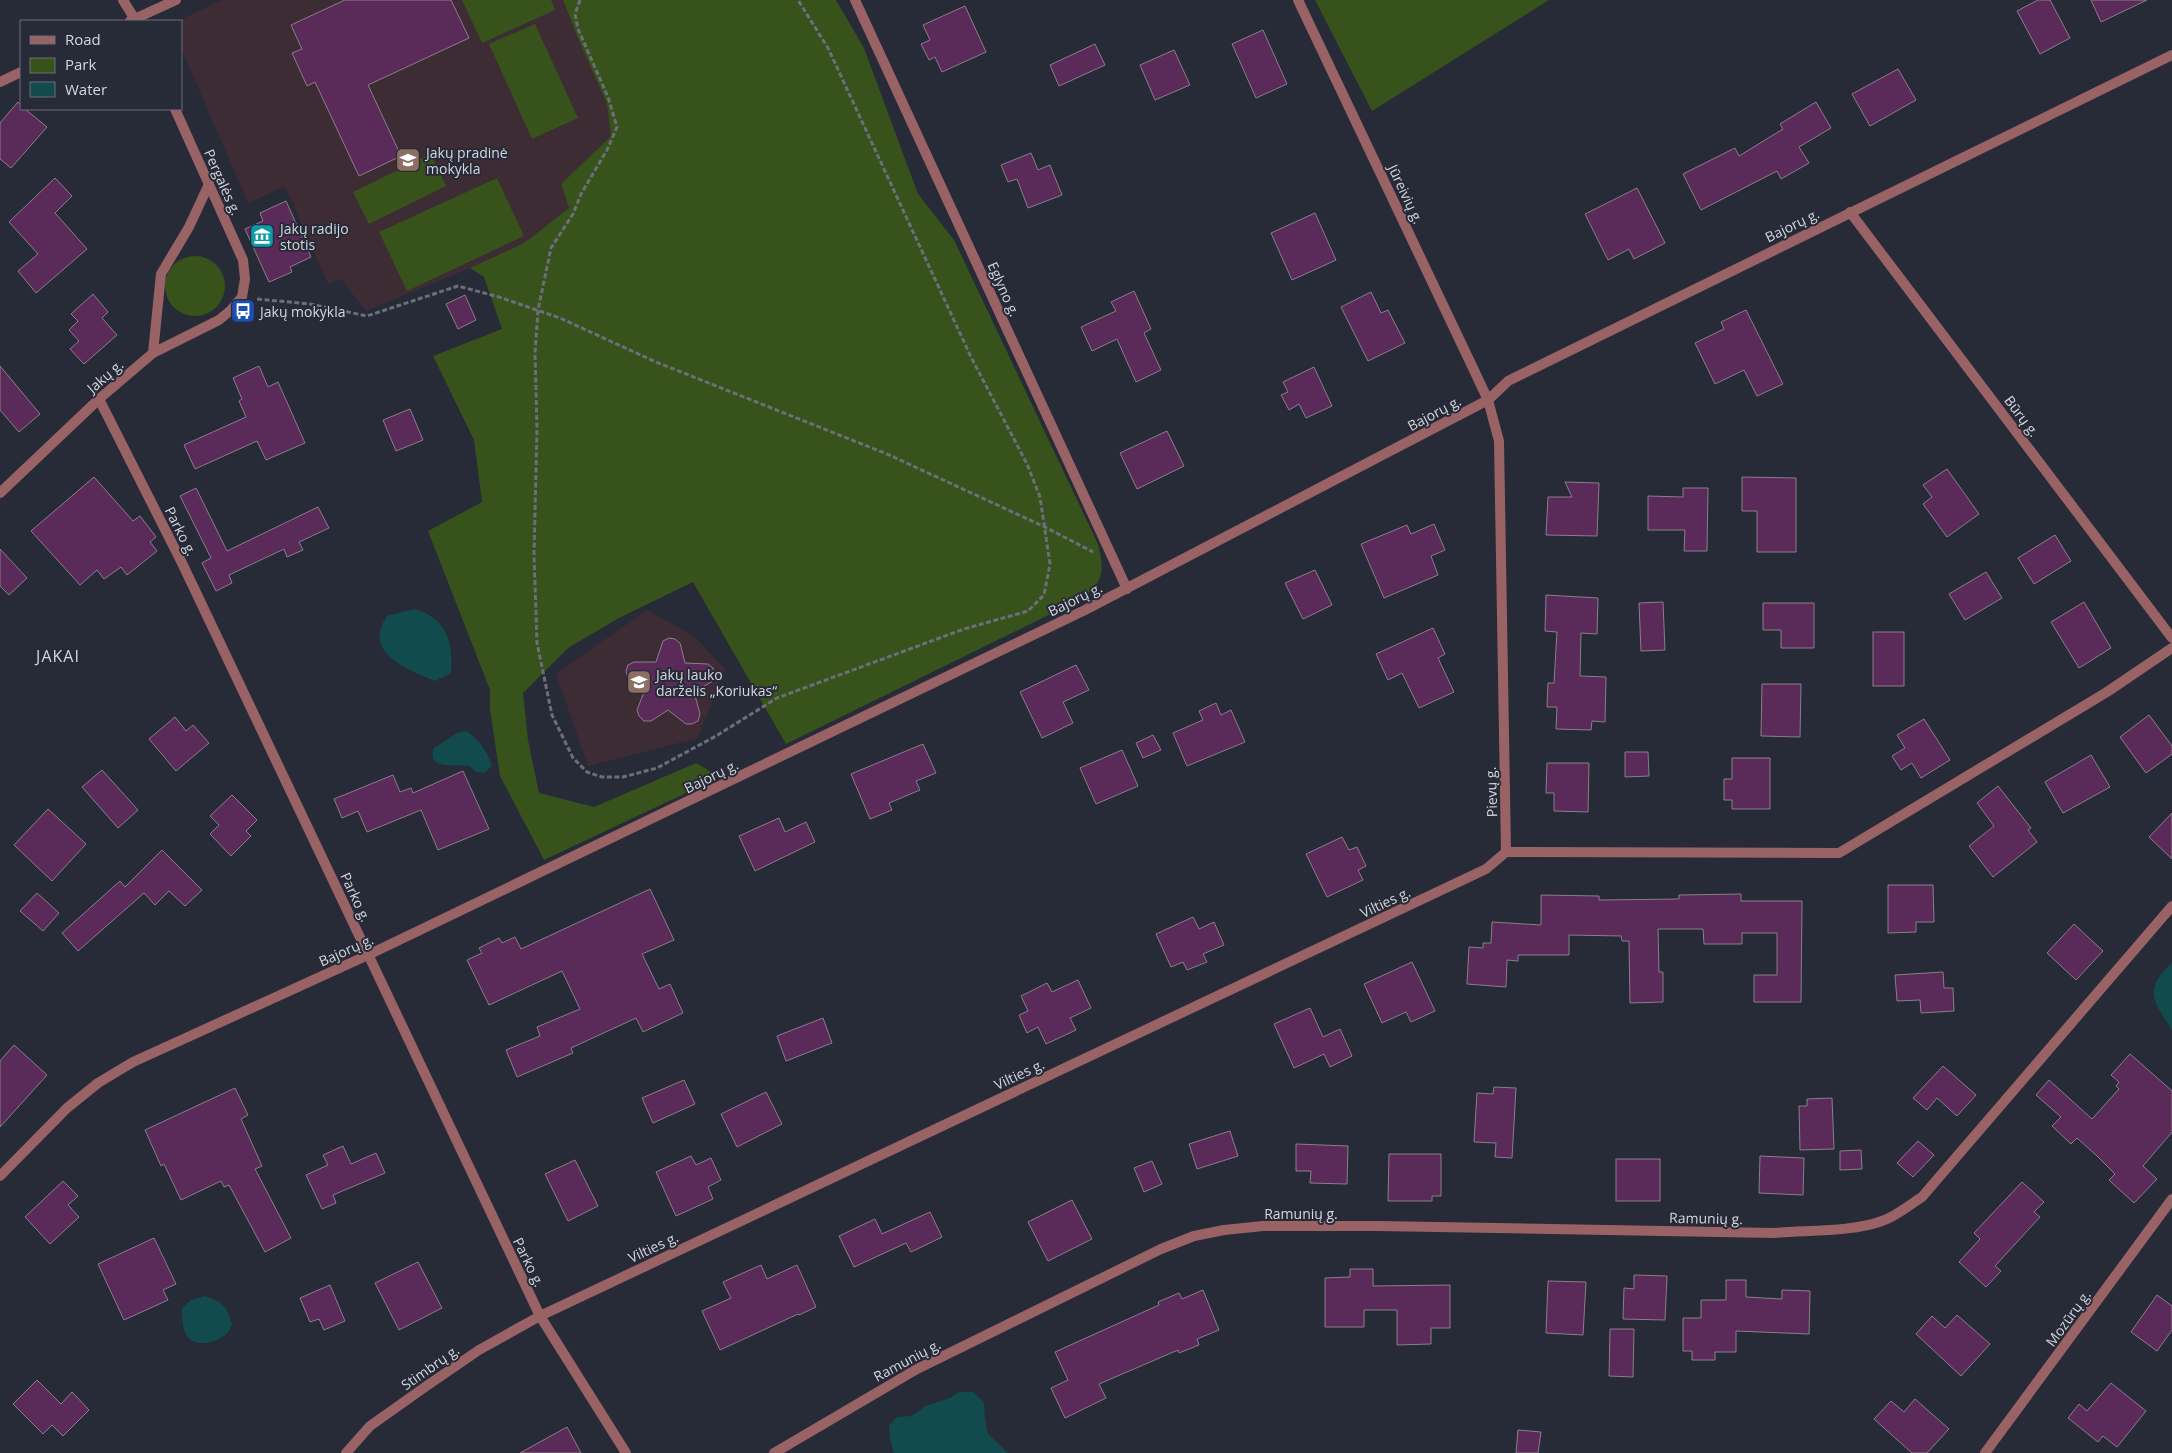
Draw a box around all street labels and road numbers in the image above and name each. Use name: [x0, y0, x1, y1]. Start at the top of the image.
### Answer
street label: Pergalės g.: [200, 146, 246, 218]
street label: Jūreivių g.: [1383, 159, 1428, 227]
street label: Bajorų g.: [1762, 204, 1822, 246]
street label: Eglyno g.: [984, 259, 1024, 319]
street label: Jakų g.: [81, 355, 127, 398]
street label: Bajorų g.: [1404, 391, 1464, 435]
street label: Būrų g.: [2000, 392, 2044, 440]
street label: Parko g.: [161, 503, 201, 559]
street label: Bajorų g.: [1045, 578, 1105, 620]
street label: Bajorų g.: [681, 755, 741, 797]
street label: Pievų g.: [1481, 767, 1501, 817]
street label: Parko g.: [336, 869, 376, 925]
street label: Vilties g.: [1357, 882, 1413, 922]
street label: Bajorų g.: [316, 930, 376, 970]
street label: Vilties g.: [991, 1054, 1047, 1094]
street label: Ramunių g.: [1264, 1204, 1338, 1223]
street label: Ramunių g.: [1669, 1208, 1743, 1228]
street label: Vilties g.: [625, 1227, 681, 1267]
street label: Parko g.: [509, 1234, 549, 1290]
street label: Mozūrų g.: [2041, 1286, 2095, 1350]
street label: Ramunių g.: [870, 1334, 944, 1386]
street label: Stimbrų g.: [397, 1340, 463, 1394]

